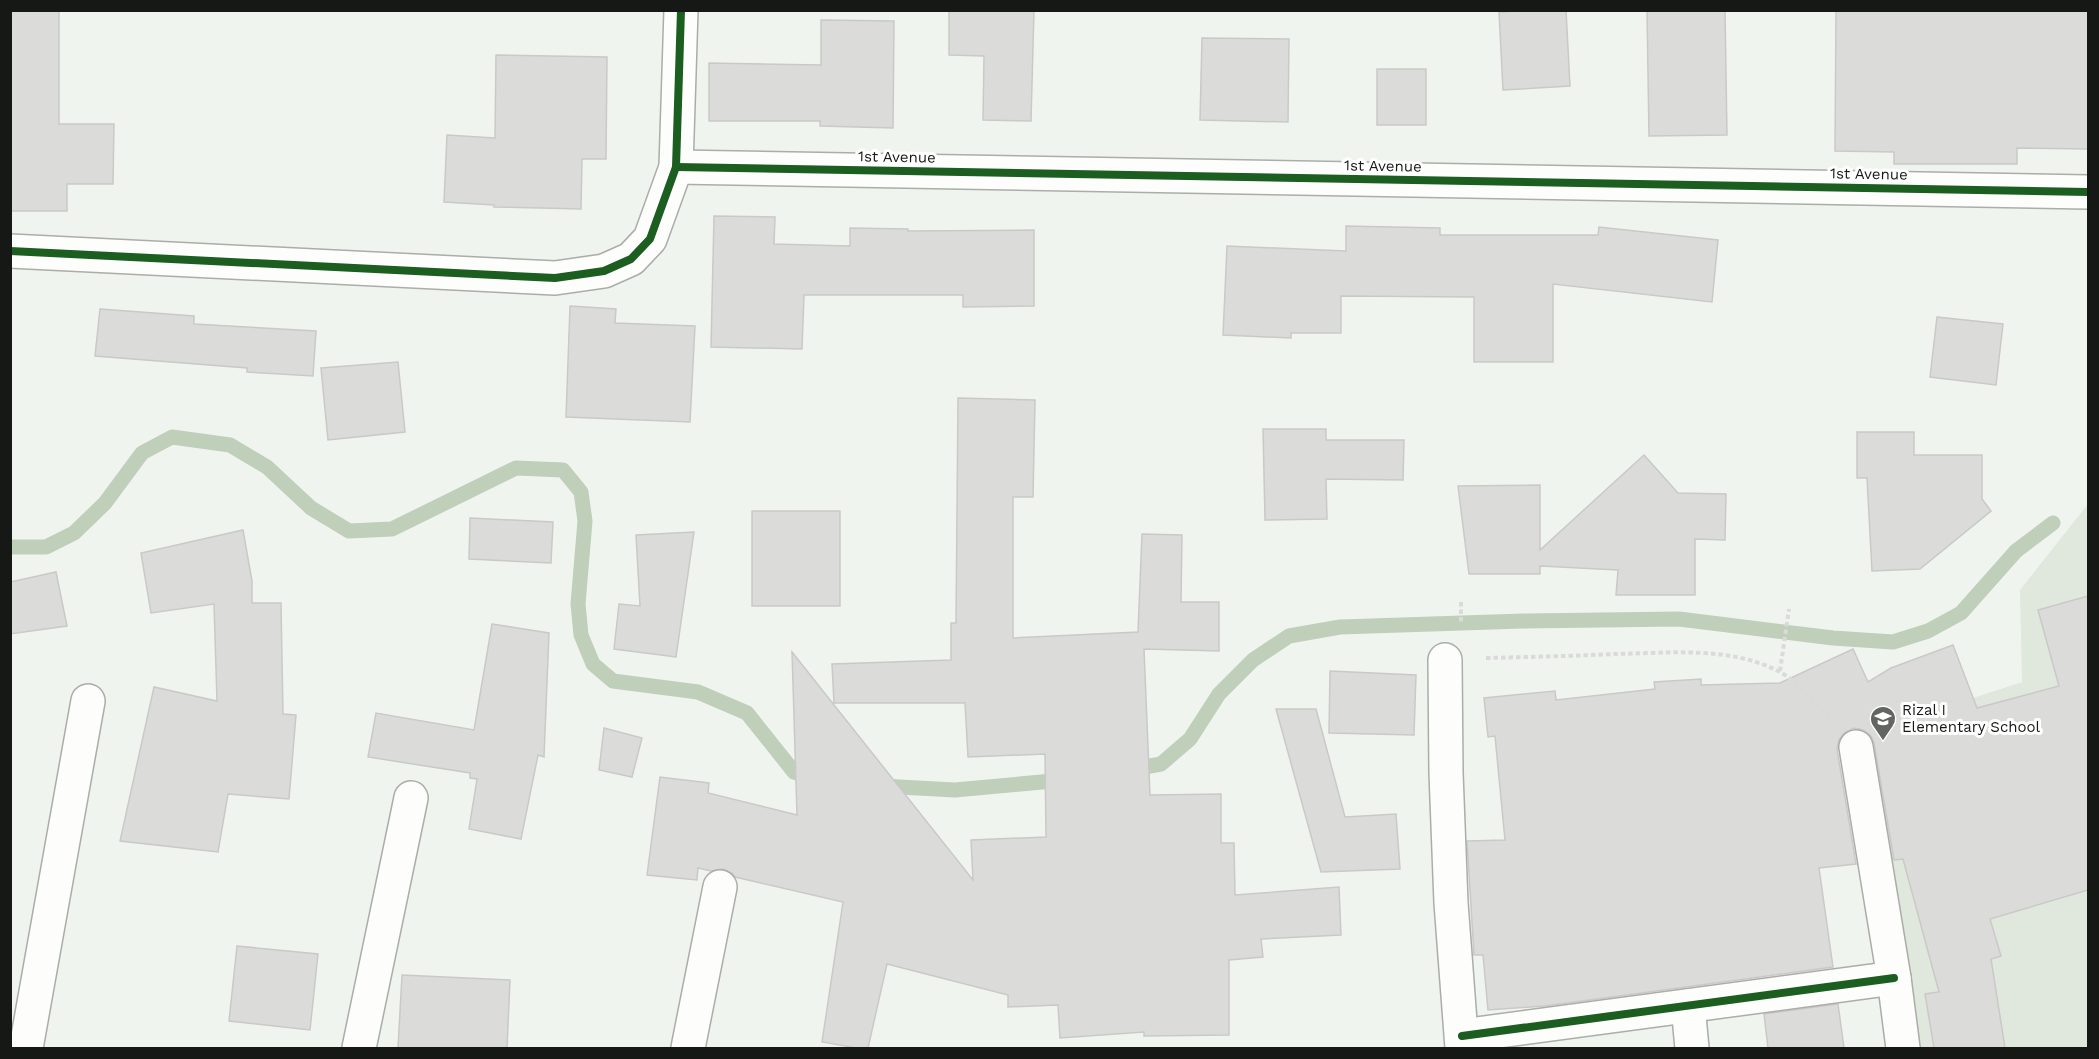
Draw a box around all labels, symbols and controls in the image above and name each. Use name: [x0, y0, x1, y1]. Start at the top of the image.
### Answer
street label: 1st Avenue: [858, 147, 936, 167]
street label: 1st Avenue: [1344, 156, 1422, 176]
street label: 1st Avenue: [1830, 164, 1908, 184]
place label: Rizal I Elementary School: [1902, 701, 2041, 736]
school or university icon: Rizal I Elementary School: [1868, 704, 1898, 742]

